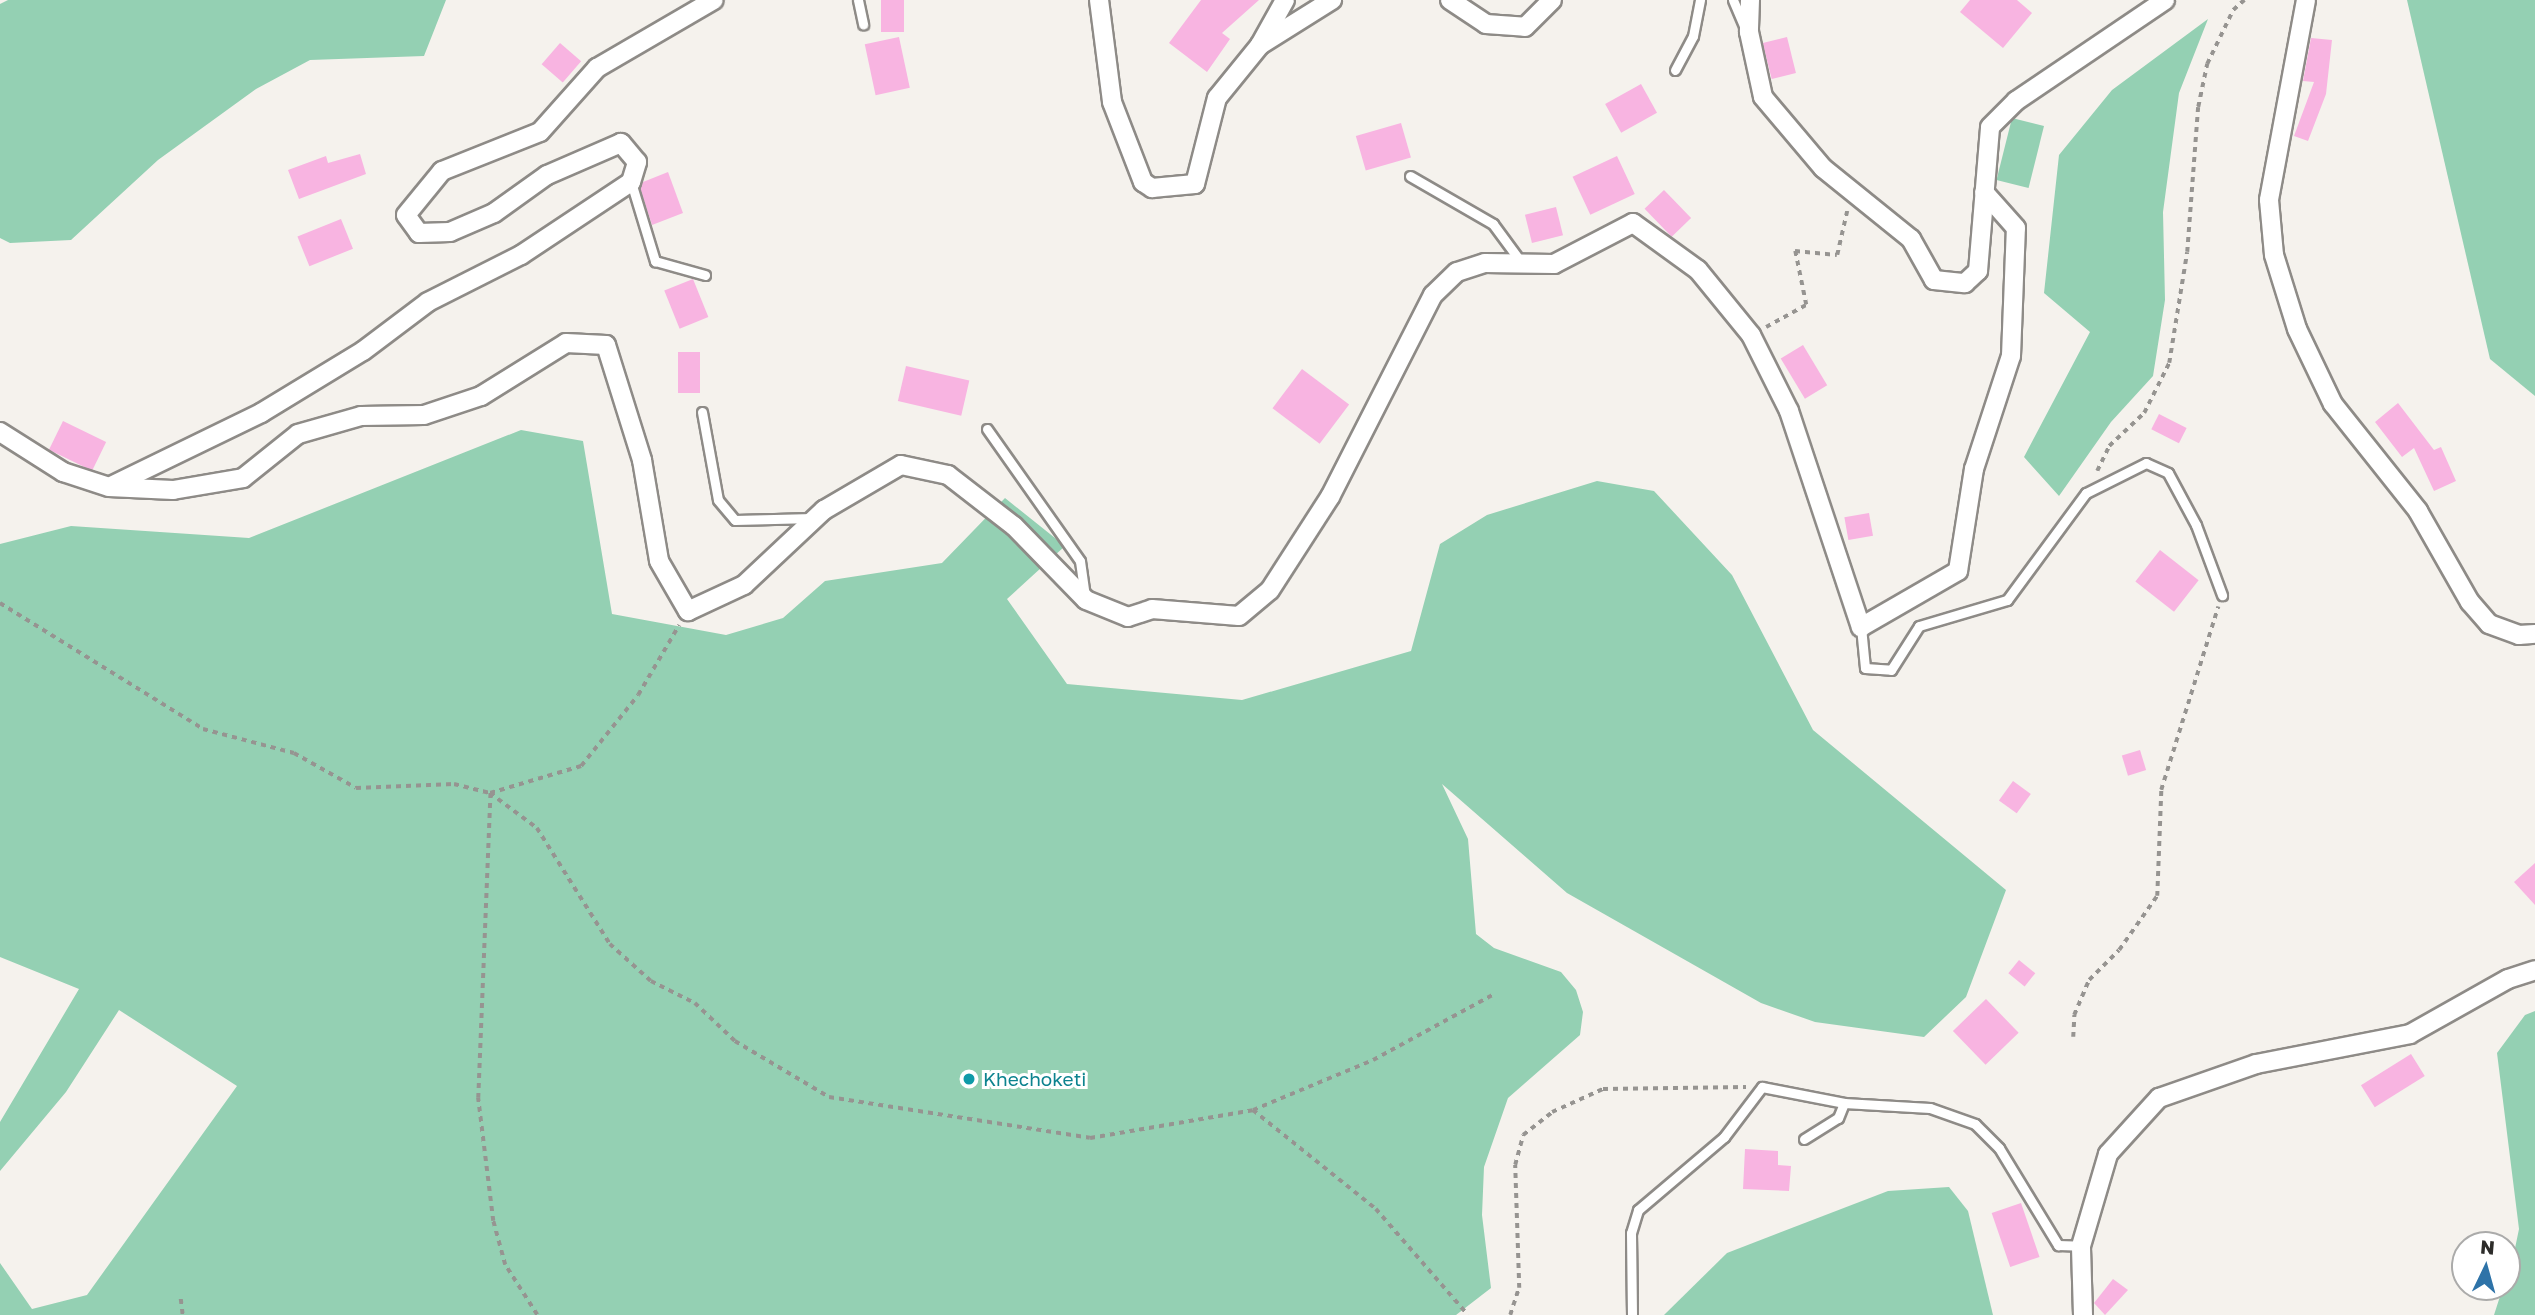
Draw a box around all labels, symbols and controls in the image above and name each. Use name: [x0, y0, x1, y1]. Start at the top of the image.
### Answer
place label: Khechoketi: [983, 1068, 1086, 1090]
marker: Khechoketi: [961, 1071, 977, 1087]
north arrow: [2451, 1231, 2521, 1301]
text: N: [2479, 1234, 2496, 1259]

